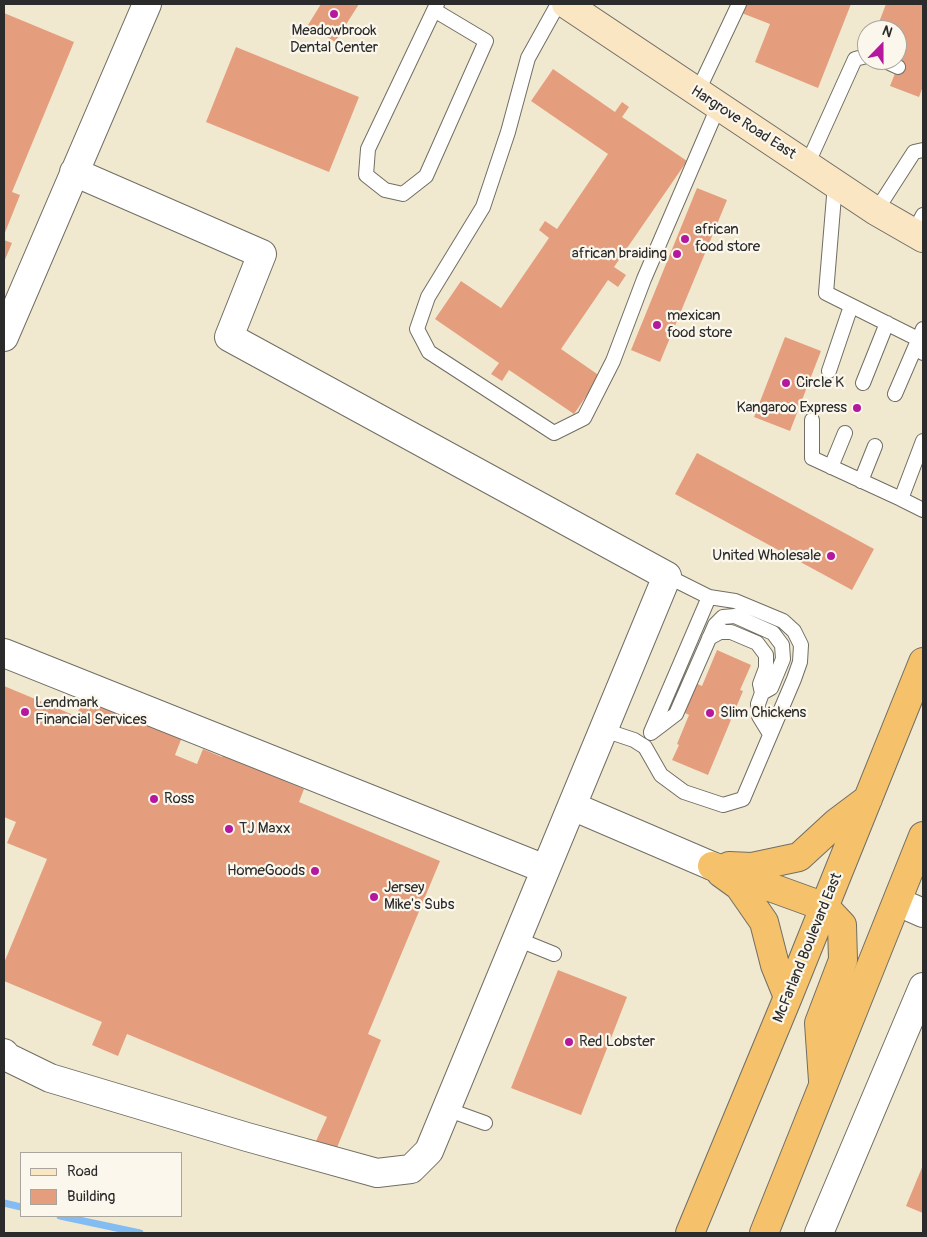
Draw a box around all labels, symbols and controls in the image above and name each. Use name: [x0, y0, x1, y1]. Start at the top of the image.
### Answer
marker: Meadowbrook Dental Center: [328, 8, 340, 20]
north arrow: [857, 20, 907, 70]
place label: Meadowbrook Dental Center: [290, 22, 378, 57]
text: N: [880, 22, 895, 41]
street label: Hargrove Road East: [687, 82, 799, 164]
place label: african food store: [695, 221, 760, 256]
marker: african food store: [679, 233, 691, 245]
place label: african braiding: [572, 245, 667, 263]
marker: african braiding: [671, 248, 683, 260]
place label: mexican food store: [667, 307, 732, 342]
marker: mexican food store: [651, 319, 663, 331]
place label: Circle K: [796, 374, 844, 392]
marker: Circle K: [780, 377, 792, 389]
place label: Kangaroo Express: [737, 399, 847, 417]
marker: Kangaroo Express: [851, 402, 863, 414]
place label: United Wholesale: [712, 547, 821, 565]
marker: United Wholesale: [825, 550, 837, 562]
place label: Lendmark Financial Services: [35, 694, 147, 729]
place label: Slim Chickens: [720, 704, 806, 722]
marker: Lendmark Financial Services: [19, 706, 31, 718]
marker: Slim Chickens: [704, 707, 716, 719]
place label: Ross: [164, 790, 194, 808]
marker: Ross: [148, 793, 160, 805]
place label: TJ Maxx: [239, 820, 291, 838]
marker: TJ Maxx: [223, 823, 235, 835]
place label: HomeGoods: [227, 862, 305, 880]
marker: HomeGoods: [309, 865, 321, 877]
street label: McFarland Boulevard East: [770, 870, 846, 1026]
place label: Jersey Mike's Subs: [384, 879, 454, 914]
marker: Jersey Mike's Subs: [368, 891, 380, 903]
place label: Red Lobster: [579, 1033, 655, 1051]
marker: Red Lobster: [563, 1036, 575, 1048]
legend: [20, 1152, 182, 1217]
text: Road: [67, 1162, 98, 1181]
text: Building: [67, 1187, 115, 1206]

